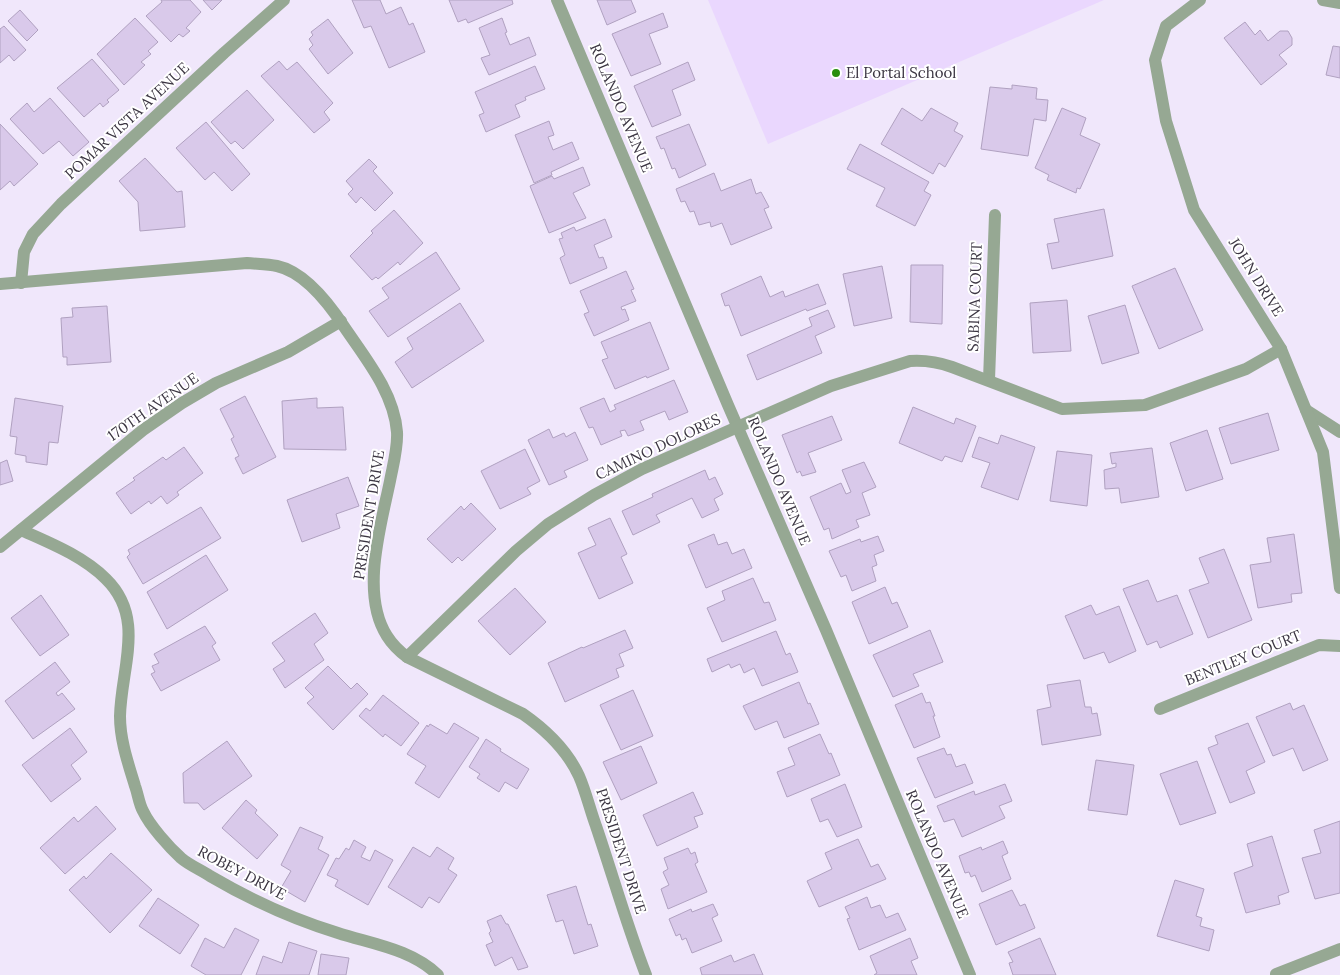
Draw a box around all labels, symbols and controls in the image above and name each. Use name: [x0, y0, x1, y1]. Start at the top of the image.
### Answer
street label: ROLANDO AVENUE: [586, 41, 657, 175]
street label: POMAR VISTA AVENUE: [60, 58, 193, 183]
place label: El Portal School: [846, 63, 956, 82]
marker: El Portal School: [830, 67, 842, 79]
street label: JOHN DRIVE: [1224, 233, 1288, 319]
street label: SABINA COURT: [963, 242, 986, 352]
street label: 170TH AVENUE: [103, 368, 202, 445]
street label: CAMINO DOLORES: [592, 409, 723, 484]
street label: ROLANDO AVENUE: [744, 414, 815, 548]
street label: PRESIDENT DRIVE: [349, 449, 388, 581]
street label: BENTLEY COURT: [1182, 625, 1304, 690]
street label: PRESIDENT DRIVE: [592, 786, 651, 916]
street label: ROLANDO AVENUE: [902, 787, 973, 921]
street label: ROBEY DRIVE: [195, 841, 290, 904]

